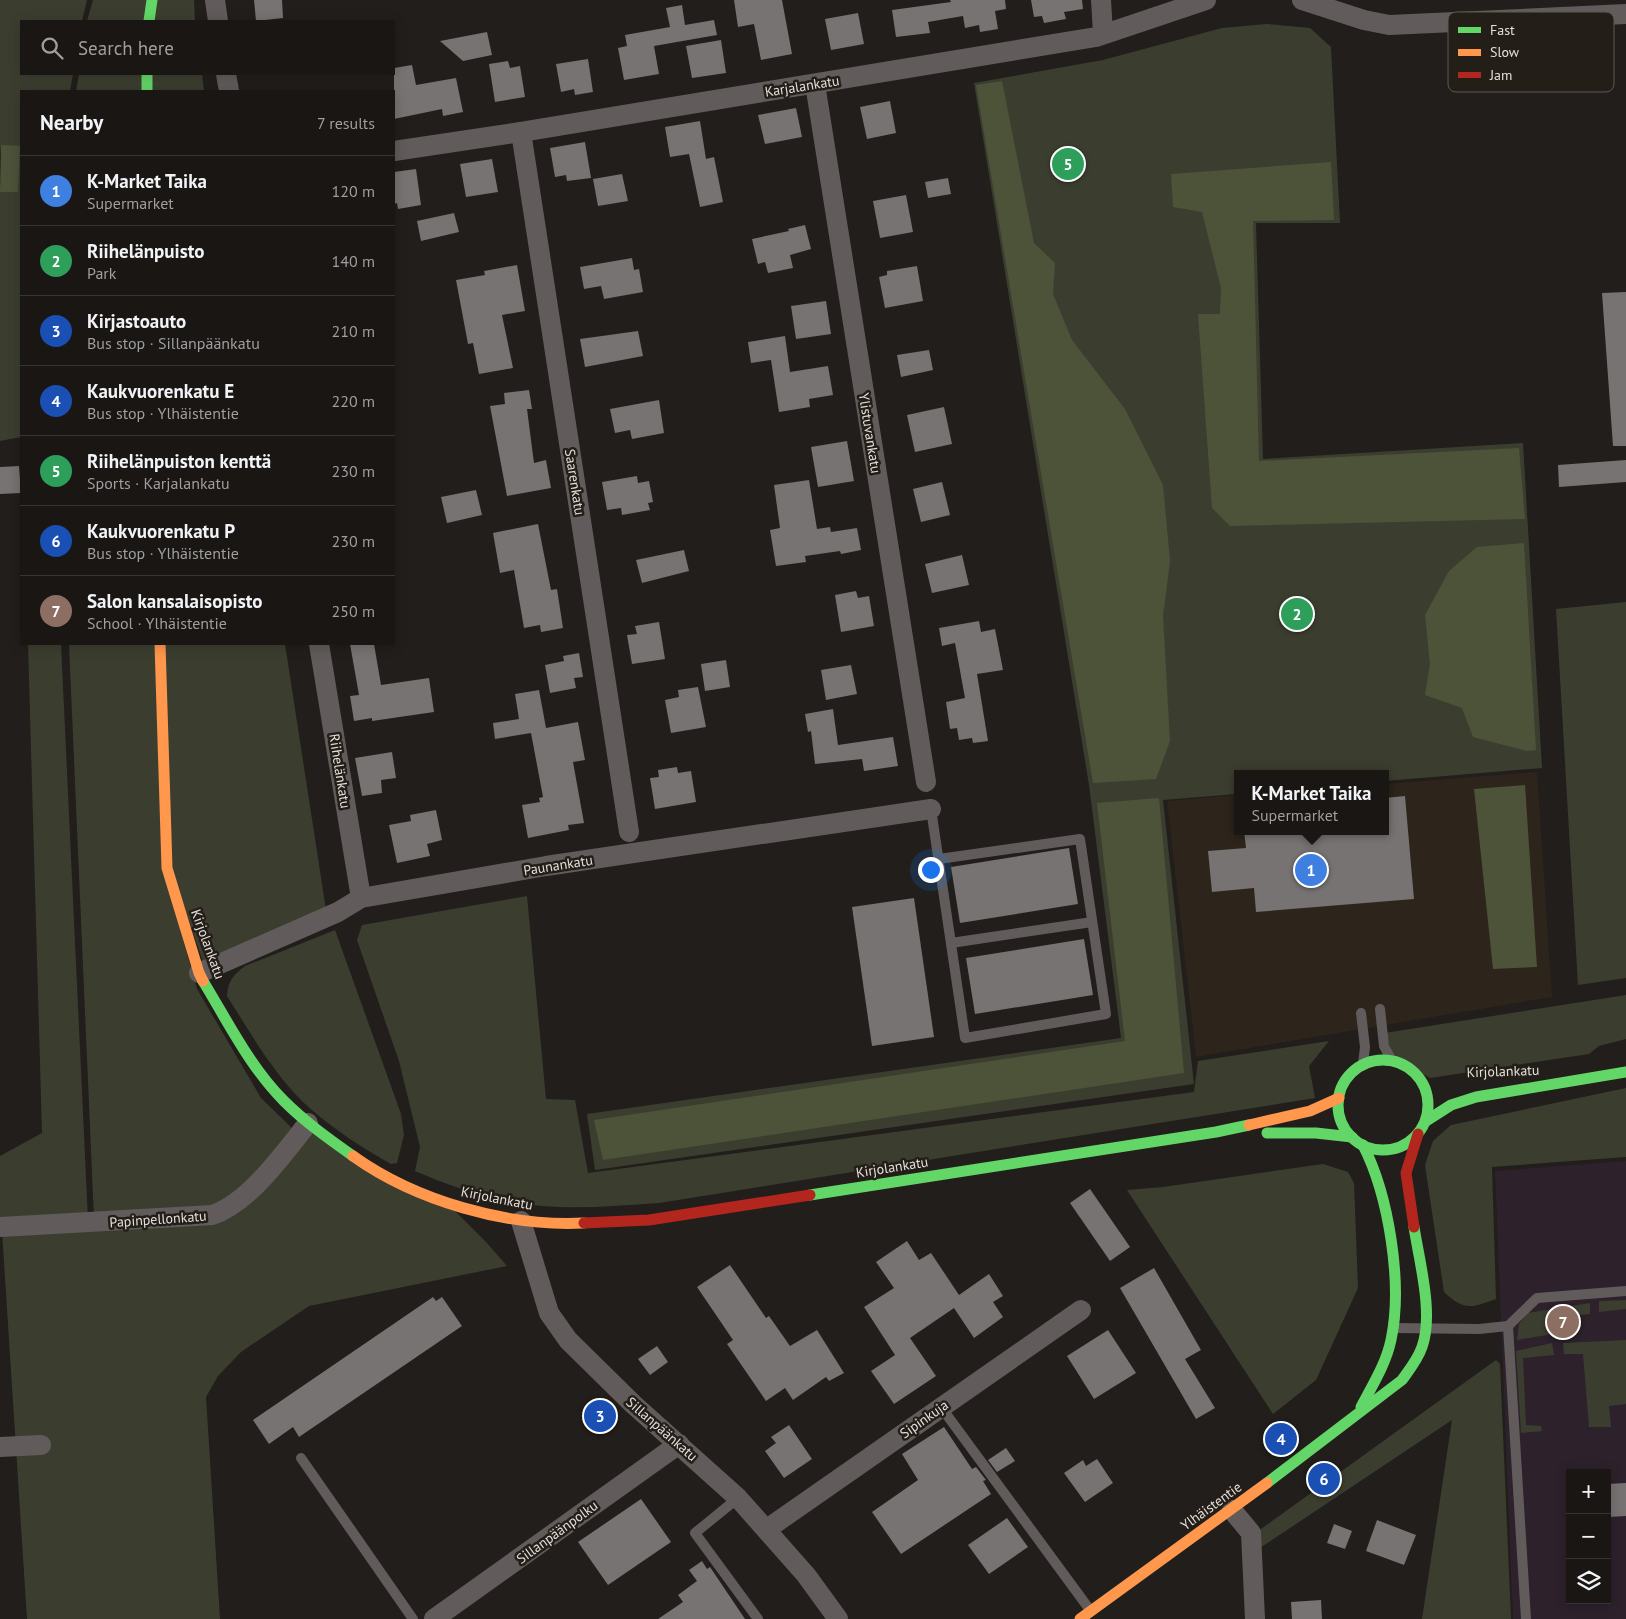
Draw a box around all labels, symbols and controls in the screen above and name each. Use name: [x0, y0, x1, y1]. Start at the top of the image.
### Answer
legend: [1448, 12, 1614, 92]
search box: [20, 20, 395, 75]
text: Fast: [1490, 21, 1515, 39]
icon: search: [38, 34, 66, 62]
text: Search here: [78, 36, 174, 60]
text: Slow: [1490, 43, 1520, 61]
text: Jam: [1489, 66, 1512, 84]
street label: Karjalankatu: [763, 71, 841, 101]
text: Nearby: [40, 109, 103, 136]
text: 7 results: [317, 113, 375, 133]
pin: 5: [1052, 145, 1084, 183]
text: K-Market Taika: [87, 169, 207, 193]
text: 1: [51, 181, 61, 201]
text: 120 m: [332, 181, 375, 201]
text: Supermarket: [87, 193, 174, 213]
text: Riihelänpuisto: [87, 239, 204, 263]
text: 2: [51, 251, 61, 271]
text: 140 m: [332, 251, 375, 271]
text: Park: [87, 263, 116, 283]
text: Kirjastoauto: [87, 309, 186, 333]
text: 3: [51, 321, 61, 341]
text: 210 m: [332, 321, 375, 341]
text: Bus stop · Sillanpäänkatu: [87, 333, 260, 353]
text: Kaukvuorenkatu E: [87, 379, 234, 403]
text: 4: [51, 391, 61, 411]
text: 220 m: [332, 391, 375, 411]
street label: Ylistuvankatu: [855, 392, 885, 474]
text: Bus stop · Ylhäistentie: [87, 403, 239, 423]
street label: Saarenkatu: [561, 448, 589, 516]
text: Riihelänpuiston kenttä: [87, 449, 271, 473]
text: 5: [51, 461, 61, 481]
text: 230 m: [332, 461, 375, 481]
text: Sports · Karjalankatu: [87, 473, 230, 493]
text: Kaukvuorenkatu P: [87, 519, 235, 543]
text: 6: [51, 531, 61, 551]
text: 230 m: [332, 531, 375, 551]
text: Bus stop · Ylhäistentie: [87, 543, 239, 563]
text: Salon kansalaisopisto: [87, 589, 262, 613]
pin: 2: [1281, 595, 1313, 633]
text: 7: [51, 601, 61, 621]
text: 250 m: [332, 601, 375, 621]
text: School · Ylhäistentie: [87, 613, 227, 633]
street label: Riihelänkatu: [325, 732, 355, 810]
popup: [1234, 770, 1389, 835]
text: K-Market Taika: [1252, 781, 1372, 805]
text: Supermarket: [1252, 805, 1338, 825]
street label: Paunankatu: [522, 851, 594, 879]
pin: 1: [1295, 851, 1327, 889]
your location: [918, 857, 944, 883]
street label: Kirjolankatu: [187, 907, 229, 981]
street label: Kirjolankatu: [1466, 1061, 1540, 1081]
street label: Kirjolankatu: [855, 1152, 929, 1182]
street label: Kirjolankatu: [459, 1182, 535, 1214]
street label: Papinpellonkatu: [109, 1207, 207, 1231]
pin: 7: [1547, 1303, 1579, 1341]
street label: Sillanpäänkatu: [622, 1393, 702, 1465]
street label: Sipinkuja: [896, 1396, 952, 1442]
pin: 3: [584, 1397, 616, 1435]
pin: 4: [1265, 1420, 1297, 1458]
pin: 6: [1308, 1460, 1340, 1498]
map controls: [1566, 1469, 1611, 1604]
button: +: [1566, 1469, 1611, 1514]
street label: Ylhäistentie: [1177, 1478, 1245, 1534]
street label: Sillanpäänpolku: [513, 1496, 601, 1568]
button: −: [1566, 1514, 1611, 1559]
button: layers: [1566, 1559, 1611, 1604]

